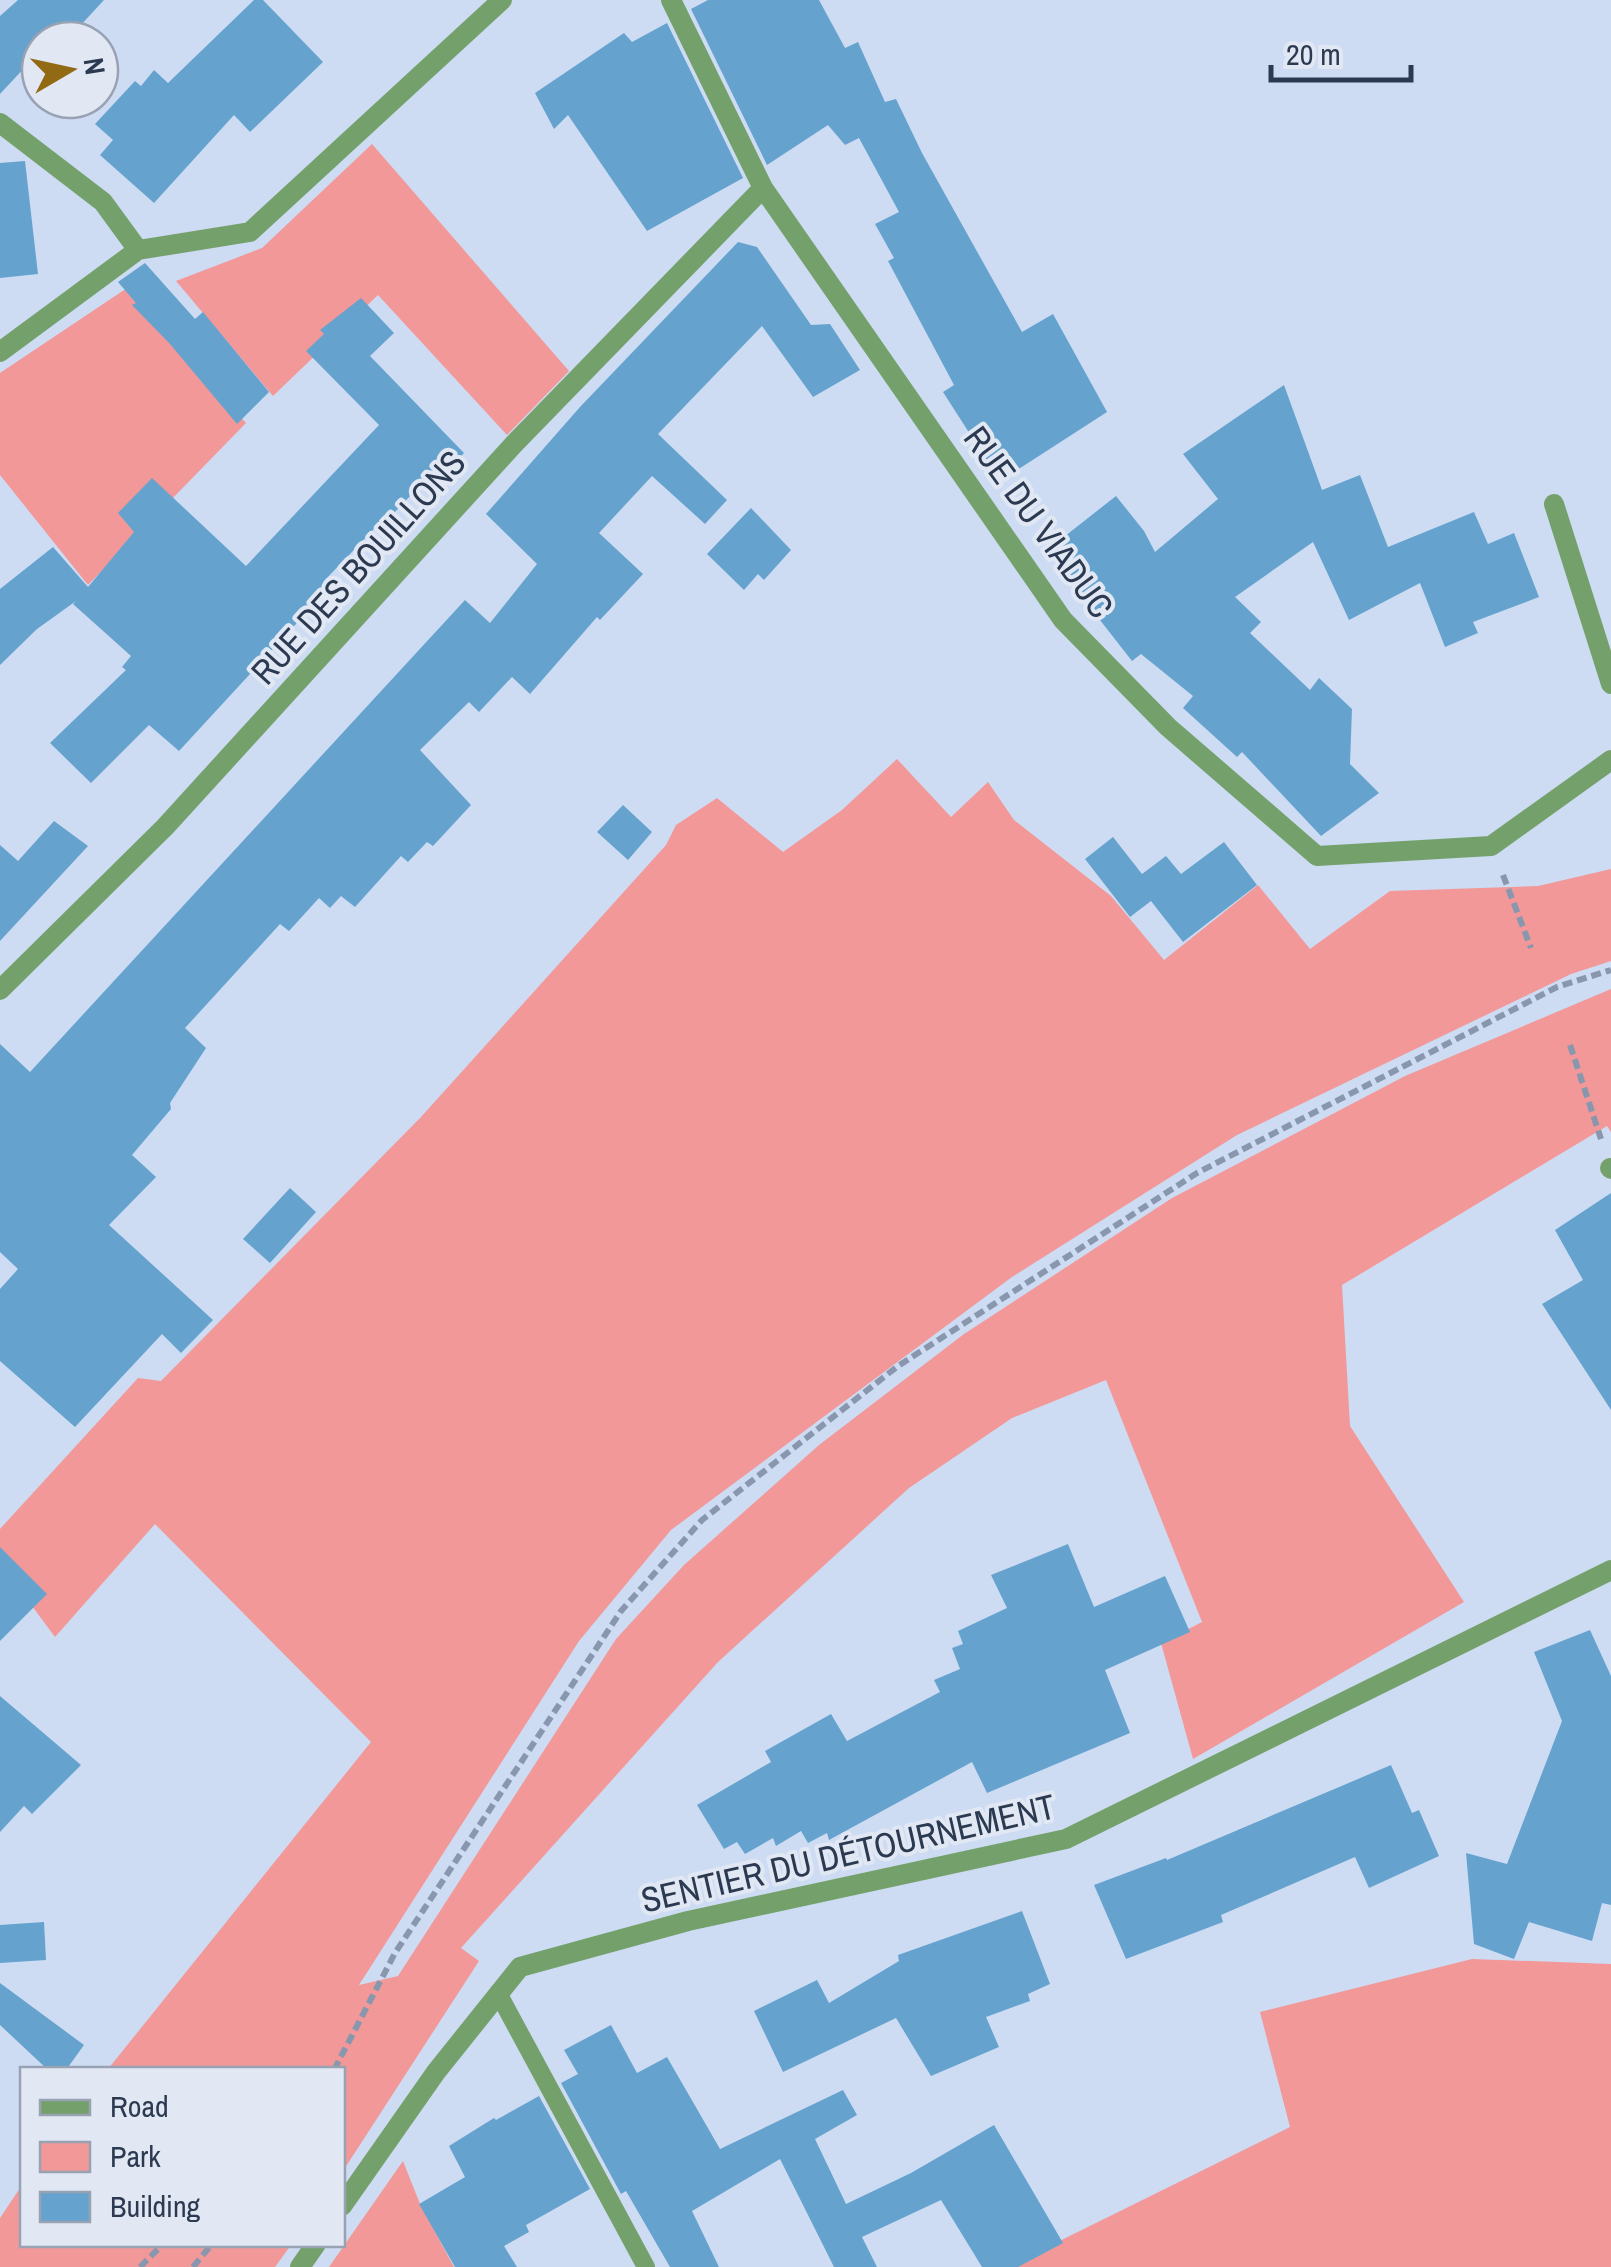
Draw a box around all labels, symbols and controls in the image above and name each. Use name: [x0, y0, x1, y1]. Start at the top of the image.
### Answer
north arrow: [20, 20, 120, 120]
scale bar: [1271, 20, 1411, 82]
text: 20 m: [1286, 34, 1341, 74]
text: N: [75, 55, 115, 77]
street label: RUE DU VIADUC: [953, 417, 1125, 627]
street label: RUE DES BOUILLONS: [240, 440, 476, 694]
street label: SENTIER DU DÉTOURNEMENT: [636, 1782, 1060, 1924]
legend: [20, 2067, 345, 2247]
text: Road: [110, 2086, 169, 2126]
text: Park: [110, 2136, 161, 2176]
text: Building: [110, 2186, 201, 2226]

